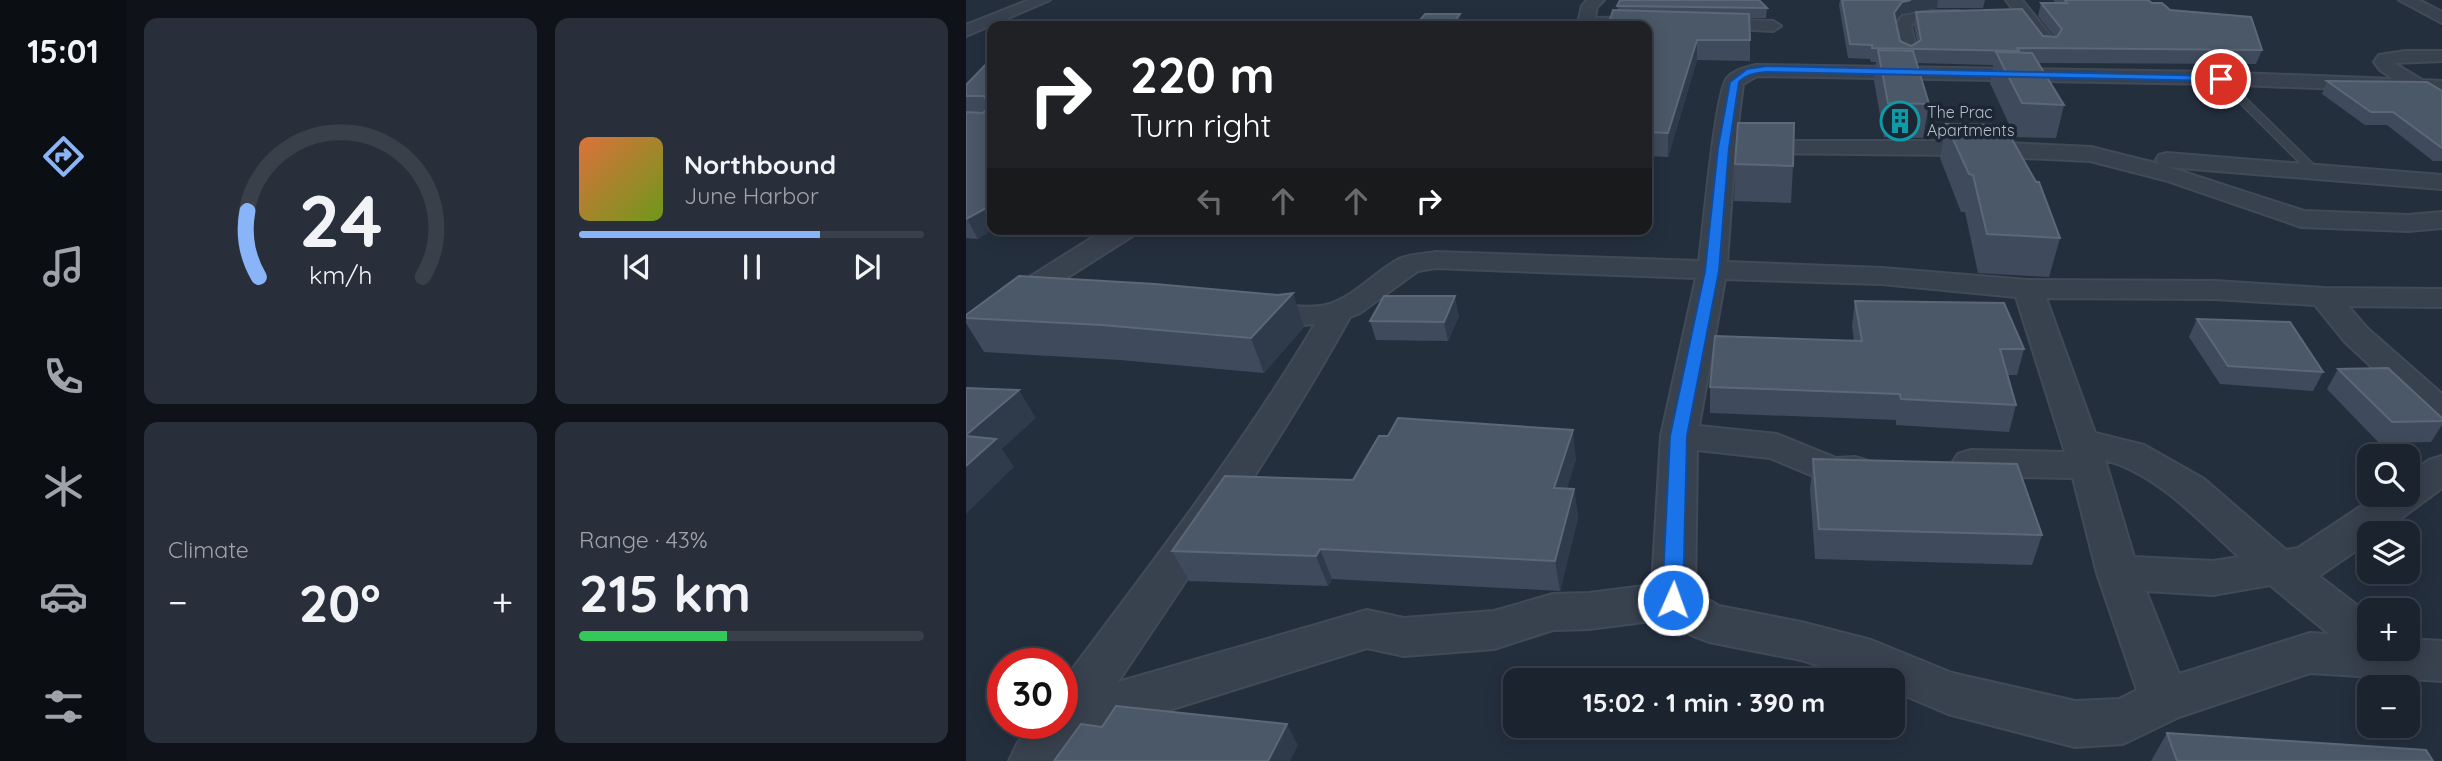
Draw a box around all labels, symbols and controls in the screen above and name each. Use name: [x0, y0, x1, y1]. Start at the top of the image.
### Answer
text: 15:01: [27, 31, 99, 71]
text: 220 m: [1130, 44, 1275, 105]
icon: right: [1015, 49, 1106, 140]
pin: [2191, 49, 2251, 109]
icon: arrive: [2202, 60, 2240, 98]
building icon: The Prac Apartments: [1879, 100, 1921, 142]
place label: The Prac Apartments: [1927, 102, 2014, 140]
text: Turn right: [1130, 105, 1271, 145]
icon: directions: [39, 132, 88, 181]
text: Northbound: [684, 148, 836, 181]
text: 24: [298, 175, 383, 266]
text: June Harbor: [684, 181, 819, 210]
icon: left: [1191, 182, 1229, 220]
icon: ahead: [1264, 182, 1302, 220]
icon: ahead: [1337, 182, 1375, 220]
icon: right: [1410, 182, 1448, 220]
icon: music: [39, 242, 88, 291]
icon: previous: [618, 248, 656, 286]
icon: pause: [733, 248, 771, 286]
icon: next: [848, 248, 886, 286]
text: km/h: [309, 259, 372, 290]
icon: phone: [39, 352, 88, 401]
map controls: [2357, 444, 2420, 738]
button: search: [2357, 444, 2420, 507]
icon: climate: [39, 462, 88, 511]
button: layers: [2357, 521, 2420, 584]
text: Range · 43%: [579, 525, 708, 554]
text: Climate: [168, 535, 249, 564]
text: 215 km: [579, 560, 751, 625]
position arrow: [1636, 563, 1710, 637]
text: 20°: [299, 570, 381, 635]
icon: car: [39, 572, 88, 621]
text: −: [168, 578, 188, 626]
text: +: [492, 578, 513, 626]
button: +: [2357, 598, 2420, 661]
speed limit sign: 30: [987, 648, 1078, 739]
button: −: [2357, 675, 2420, 738]
icon: filters: [39, 682, 88, 731]
text: 15:02 · 1 min · 390 m: [1583, 686, 1825, 719]

